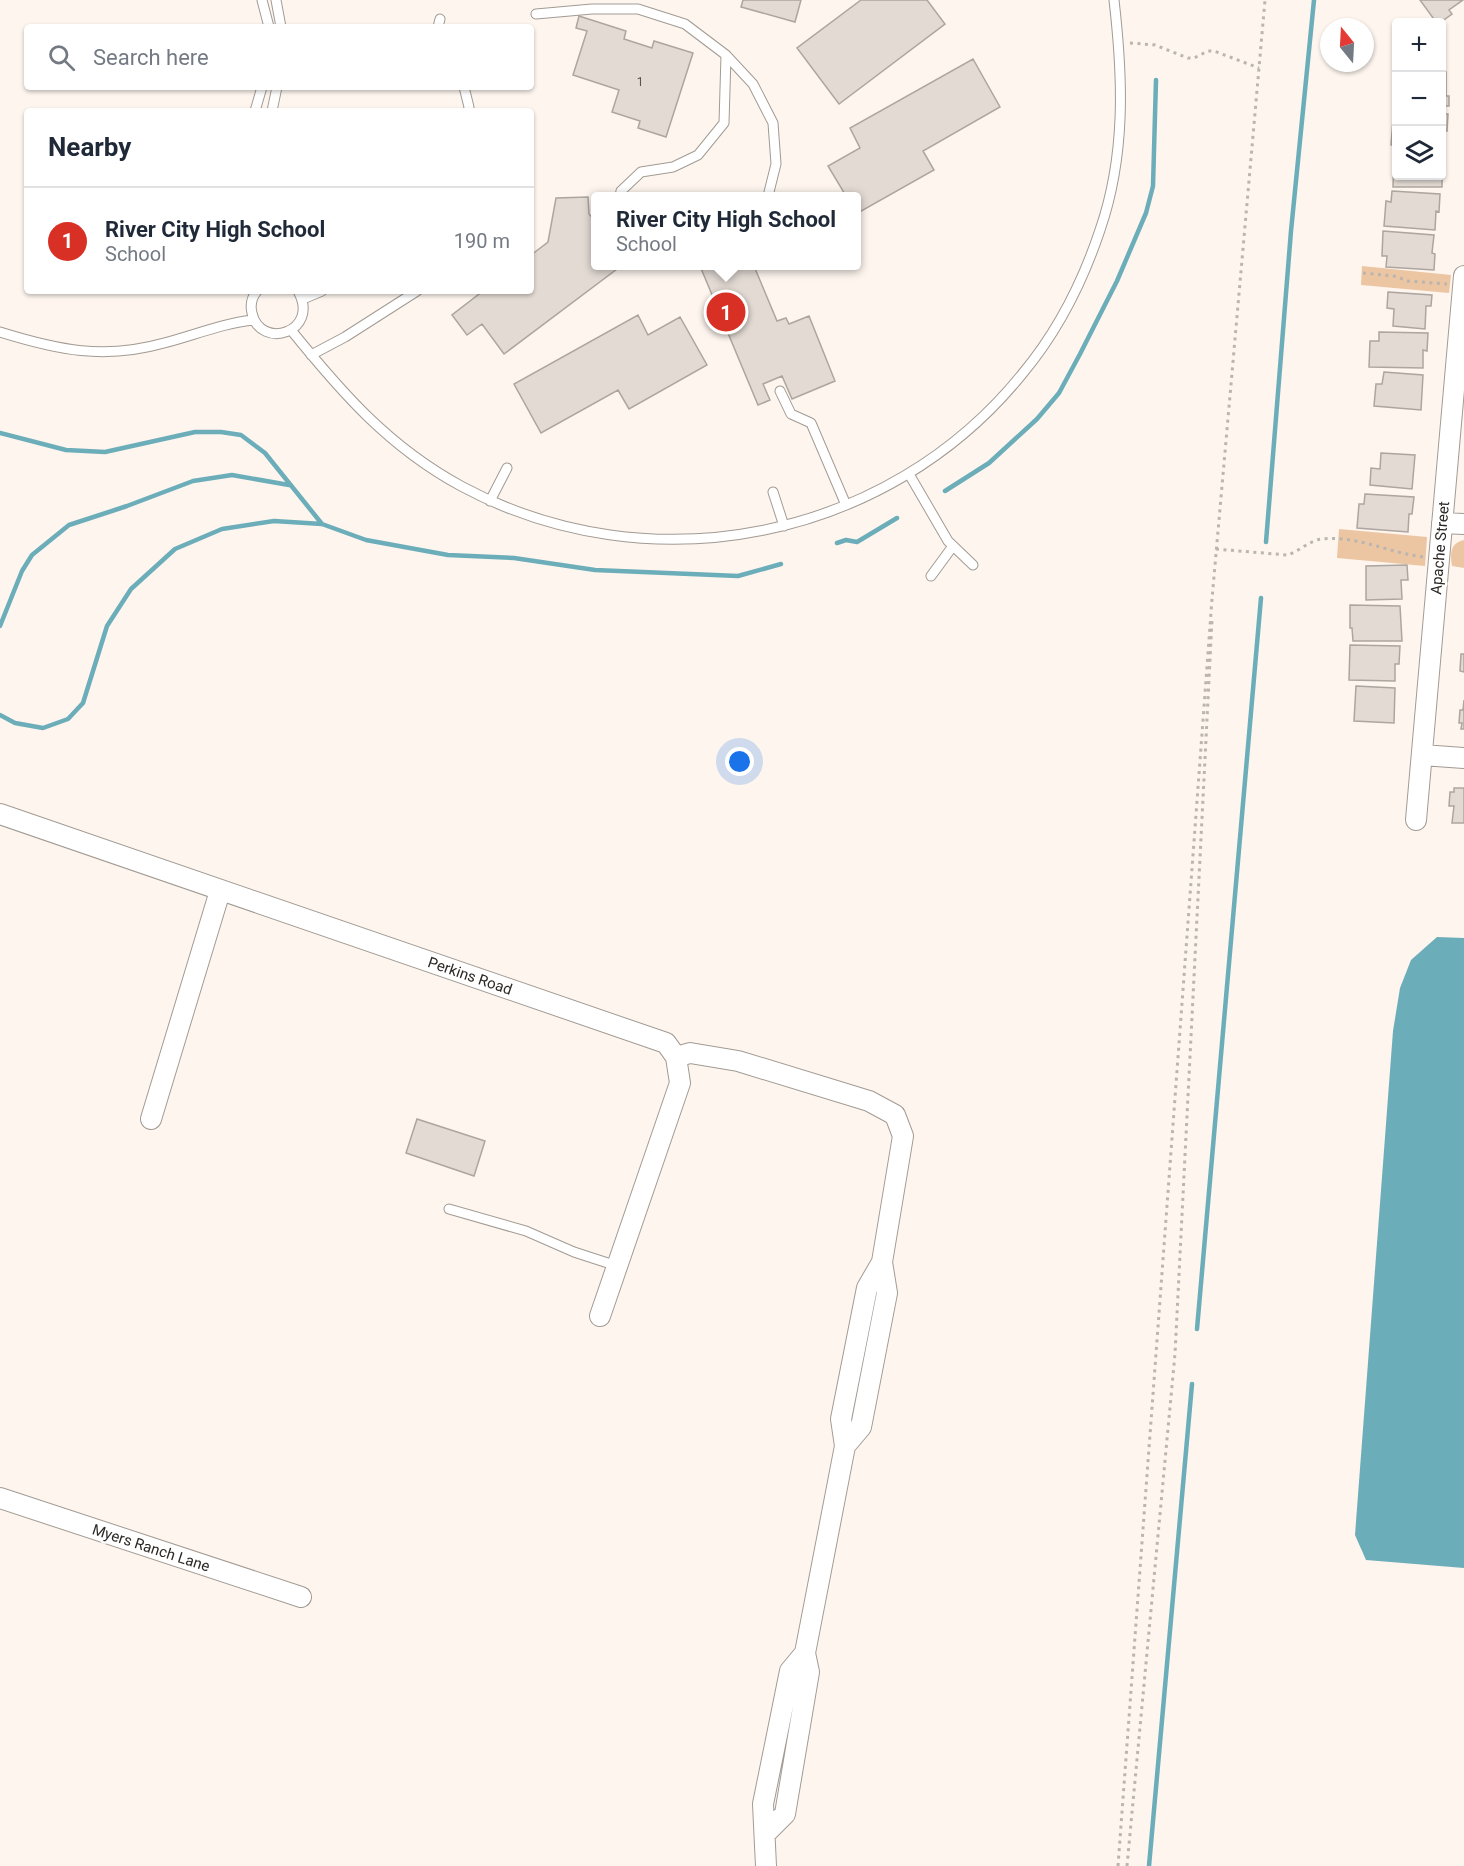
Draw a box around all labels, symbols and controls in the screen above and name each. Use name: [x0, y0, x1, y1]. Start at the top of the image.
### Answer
north arrow: [1320, 18, 1374, 72]
map controls: [1392, 18, 1446, 180]
button: +: [1392, 18, 1446, 72]
search box: [24, 24, 534, 90]
icon: search: [45, 41, 78, 74]
text: Search here: [93, 45, 209, 70]
button: −: [1392, 72, 1446, 126]
house number: 1: [637, 75, 643, 89]
button: layers: [1392, 126, 1446, 180]
text: Nearby: [48, 132, 131, 162]
popup: [591, 192, 861, 270]
text: River City High School: [616, 207, 836, 232]
text: River City High School: [105, 217, 325, 242]
text: 1: [62, 229, 73, 253]
text: 190 m: [454, 229, 510, 253]
text: School: [616, 232, 677, 256]
text: School: [105, 242, 166, 266]
pin: 1: [706, 290, 746, 334]
street label: Apache Street: [1427, 500, 1453, 595]
your location: [725, 747, 754, 776]
street label: Perkins Road: [426, 953, 514, 999]
street label: Myers Ranch Lane: [90, 1520, 212, 1576]

